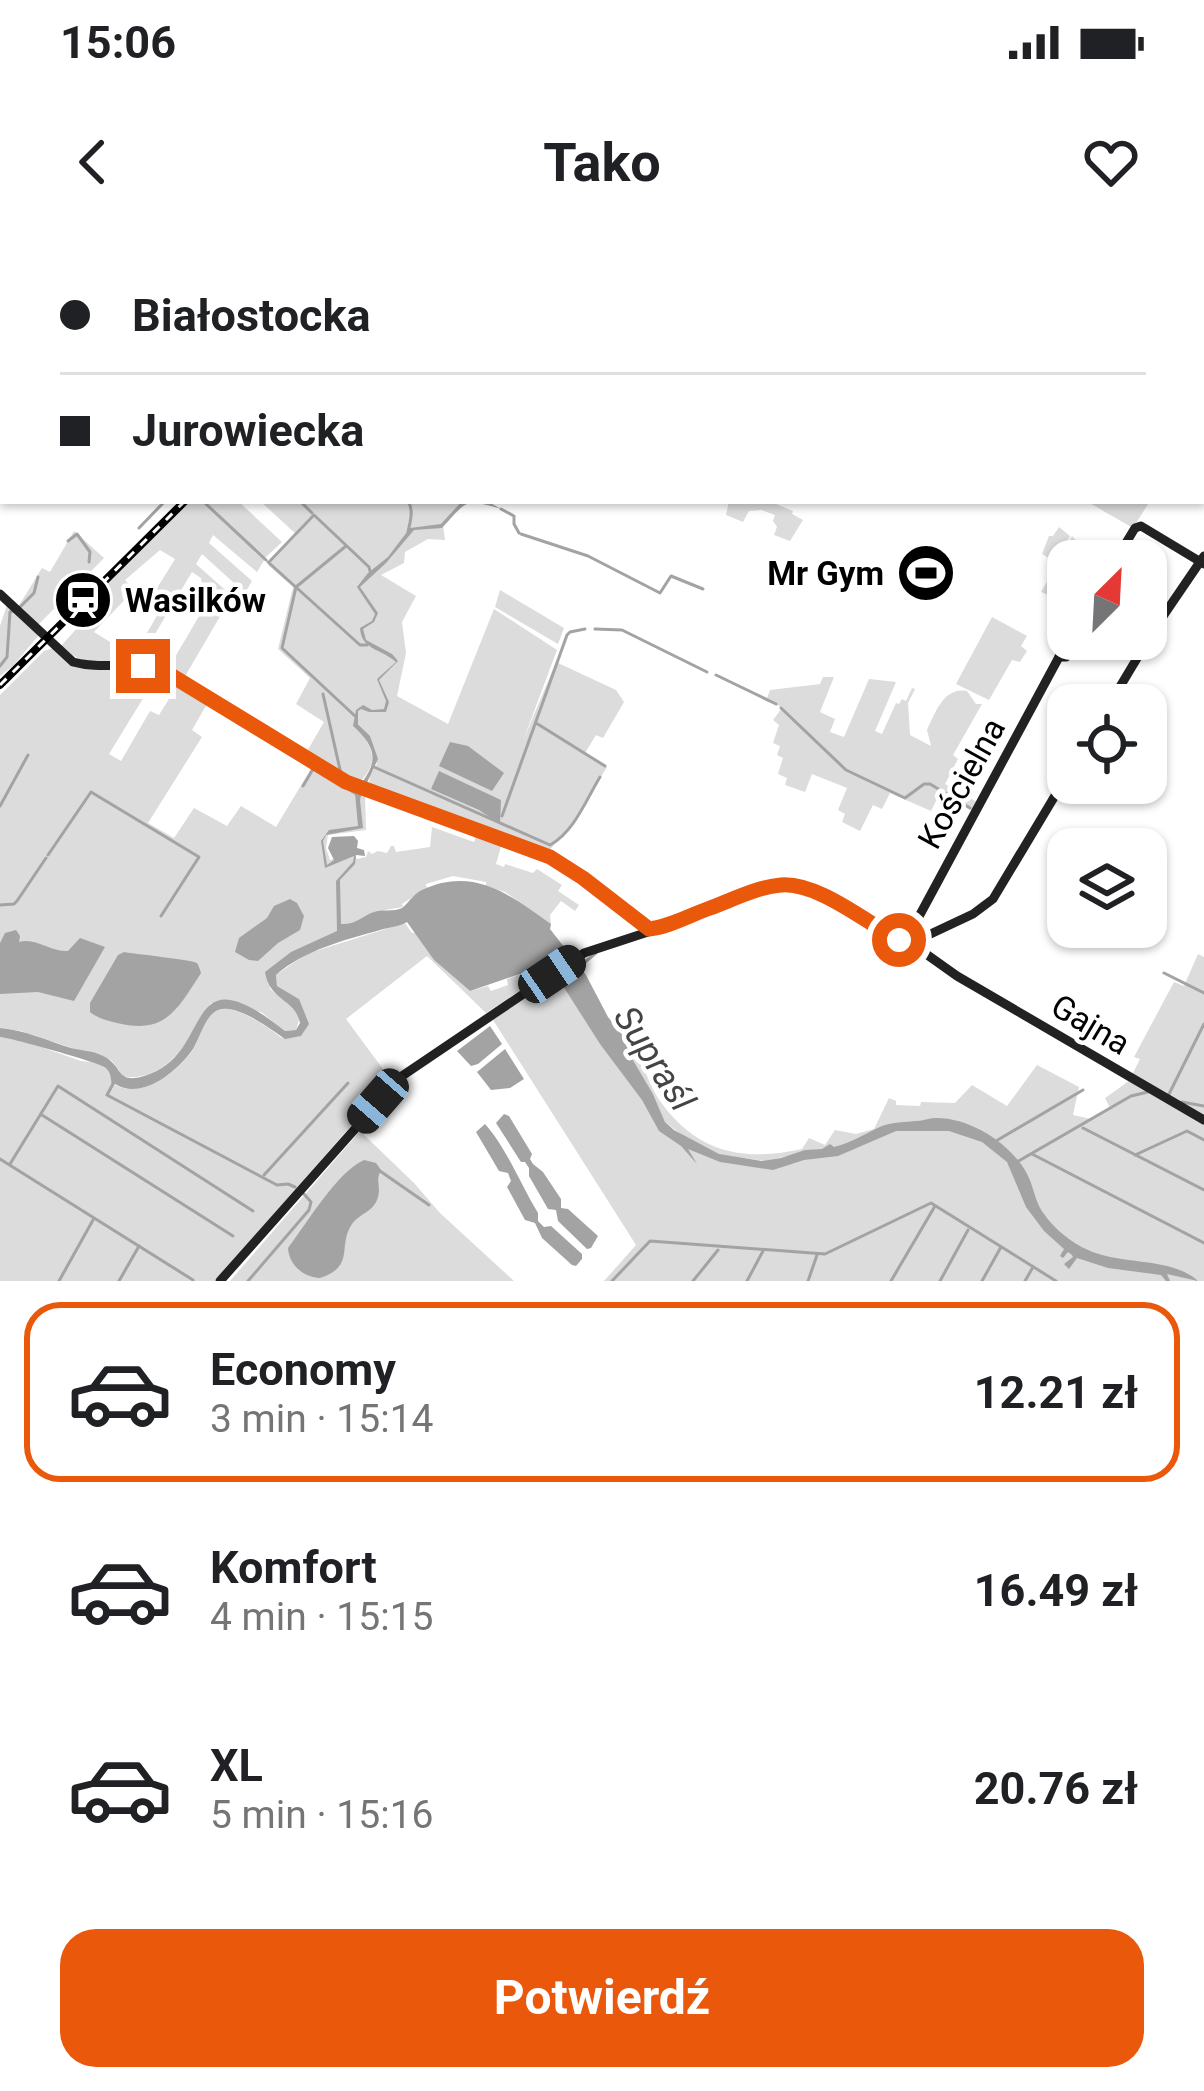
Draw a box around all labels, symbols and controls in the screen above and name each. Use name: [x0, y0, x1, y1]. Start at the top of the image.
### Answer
text: 15:06: [60, 16, 176, 69]
icon: back: [60, 129, 126, 195]
icon: heart: [1078, 129, 1144, 195]
text: Tako: [543, 131, 661, 194]
text: Białostocka: [132, 289, 371, 342]
text: Jurowiecka: [132, 404, 364, 457]
north arrow: [1047, 540, 1167, 660]
map controls: [1047, 540, 1167, 948]
sports icon: Mr Gym: [895, 542, 957, 604]
place label: Mr Gym: [767, 554, 884, 593]
station icon: Wasilków: [52, 569, 114, 631]
place label: Wasilków: [125, 581, 266, 620]
route end: [116, 639, 170, 693]
button: locate: [1047, 684, 1167, 804]
street label: Kościelna: [910, 711, 1013, 855]
button: layers: [1047, 828, 1167, 948]
route start: [872, 913, 926, 967]
car: [512, 939, 592, 1009]
street label: Gajna: [1044, 986, 1137, 1063]
water label: Supraśl: [605, 998, 704, 1119]
car: [341, 1062, 415, 1140]
icon: car: [66, 1338, 174, 1446]
text: Economy: [210, 1343, 396, 1396]
text: 12.21 zł: [974, 1366, 1138, 1419]
text: 3 min · 15:14: [210, 1396, 433, 1442]
icon: car: [66, 1536, 174, 1644]
text: Komfort: [210, 1541, 377, 1594]
text: 16.49 zł: [974, 1564, 1138, 1617]
text: 4 min · 15:15: [210, 1594, 433, 1640]
icon: car: [66, 1734, 174, 1842]
text: XL: [210, 1739, 263, 1792]
text: 20.76 zł: [974, 1762, 1138, 1815]
text: 5 min · 15:16: [210, 1792, 433, 1838]
button: Potwierdź: [60, 1929, 1144, 2067]

